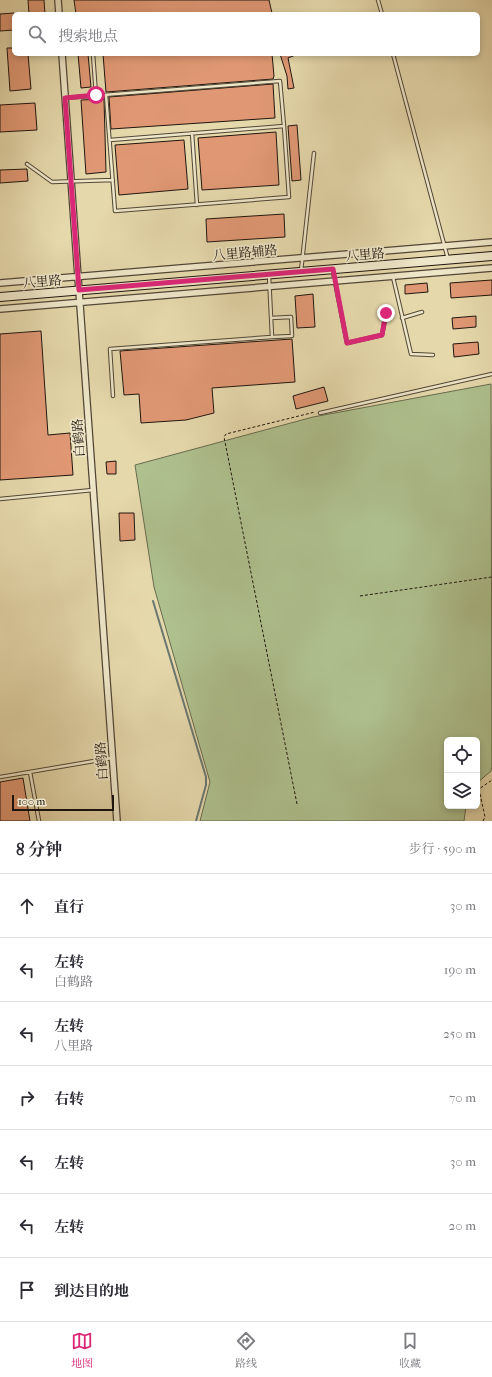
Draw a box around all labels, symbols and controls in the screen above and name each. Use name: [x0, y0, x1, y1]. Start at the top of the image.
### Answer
search box: [12, 12, 480, 56]
icon: search: [26, 23, 48, 45]
text: 搜索地点: [58, 27, 118, 45]
route start: [87, 86, 105, 104]
street label: 八里路辅路: [212, 242, 278, 263]
street label: 八里路: [345, 245, 385, 264]
street label: 八里路: [22, 272, 62, 291]
route end: [377, 304, 395, 322]
street label: 白鹤路: [70, 418, 87, 458]
map controls: [444, 737, 480, 809]
button: locate: [444, 737, 480, 773]
street label: 白鹤路: [93, 741, 110, 781]
button: layers: [444, 773, 480, 809]
scale bar: [12, 793, 114, 812]
text: 100 m: [18, 795, 46, 808]
text: 8 分钟: [16, 839, 62, 859]
text: 步行 · 590 m: [409, 841, 476, 856]
icon: ahead: [16, 895, 38, 917]
text: 直行: [54, 898, 84, 916]
text: 30 m: [450, 898, 476, 913]
text: 左转: [54, 953, 84, 971]
icon: left: [16, 959, 38, 981]
text: 190 m: [444, 962, 476, 977]
text: 白鹤路: [54, 974, 93, 989]
text: 左转: [54, 1017, 84, 1035]
icon: left: [16, 1023, 38, 1045]
text: 250 m: [443, 1026, 476, 1041]
text: 八里路: [54, 1038, 93, 1053]
icon: right: [16, 1087, 38, 1109]
text: 右转: [54, 1090, 84, 1108]
text: 70 m: [449, 1090, 476, 1105]
icon: left: [16, 1151, 38, 1173]
text: 左转: [54, 1154, 84, 1172]
text: 30 m: [450, 1154, 476, 1169]
icon: left: [16, 1215, 38, 1237]
text: 左转: [54, 1218, 84, 1236]
text: 20 m: [449, 1218, 476, 1233]
icon: arrive: [16, 1279, 38, 1301]
text: 到达目的地: [54, 1282, 129, 1300]
tab: 地图: [71, 1330, 93, 1370]
tab: 路线: [235, 1330, 257, 1370]
tab: 收藏: [399, 1330, 421, 1370]

